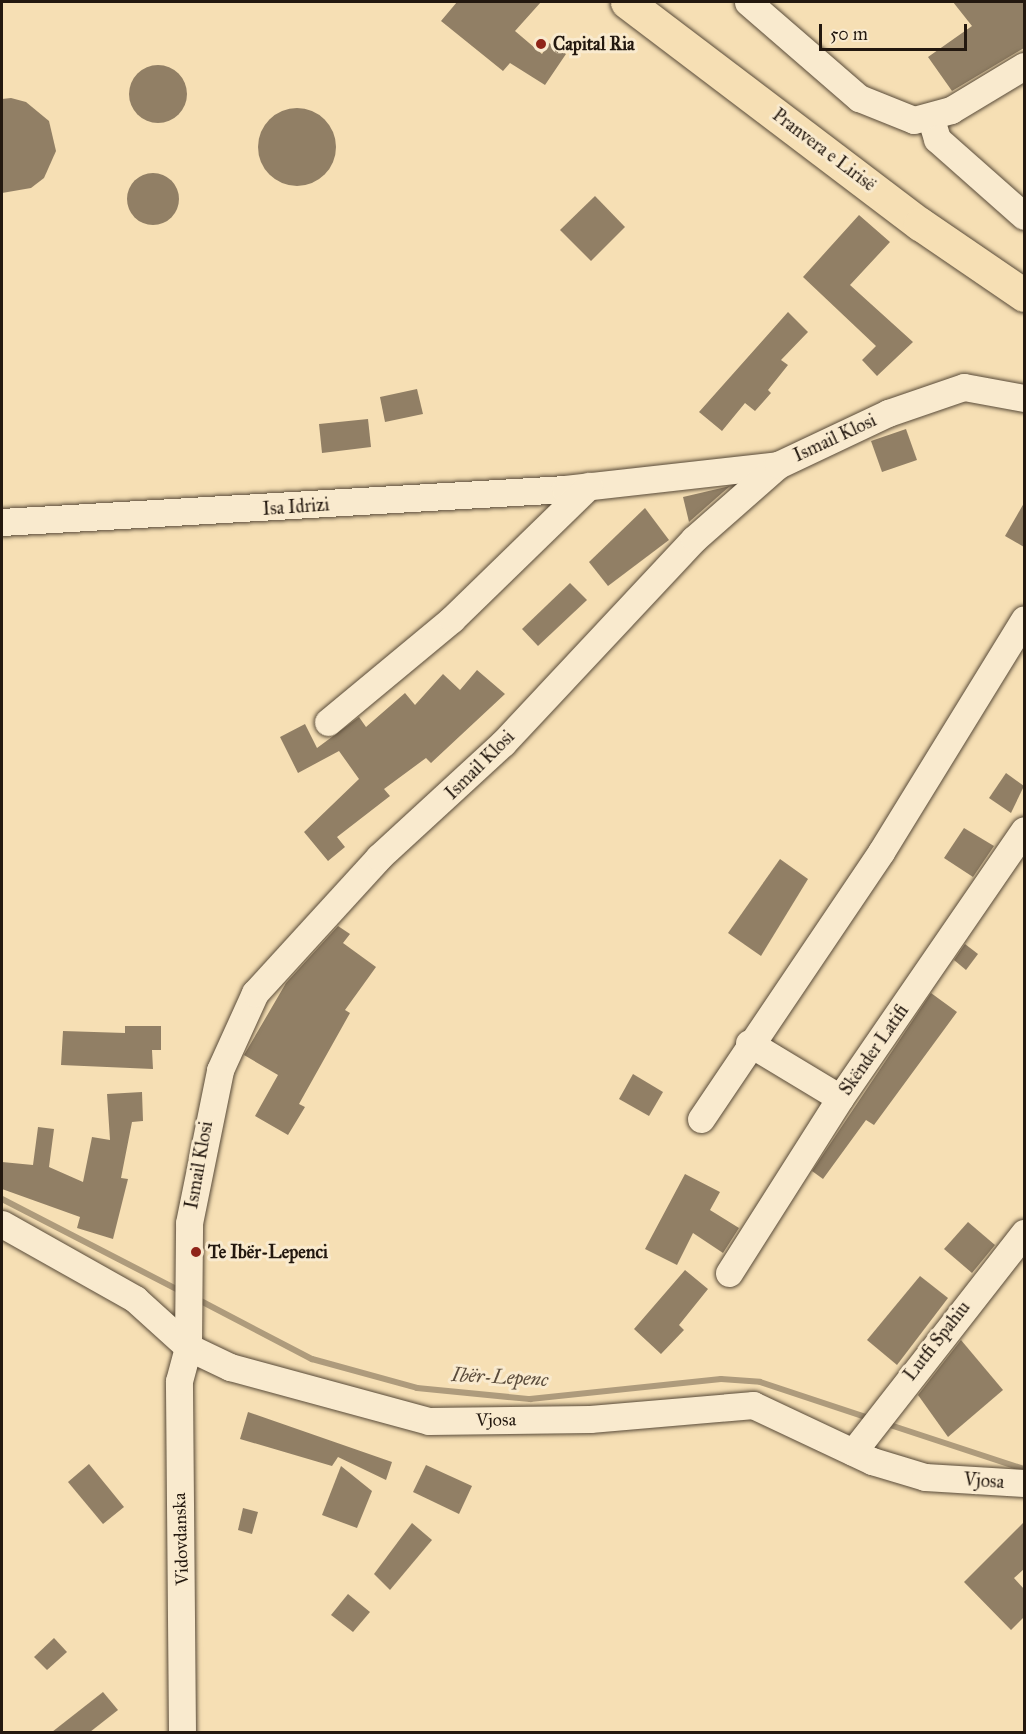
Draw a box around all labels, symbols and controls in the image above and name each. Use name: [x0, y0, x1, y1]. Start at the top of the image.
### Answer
scale bar: [822, 12, 970, 50]
text: 50 m: [830, 23, 868, 45]
place label: Capital Ria: [553, 33, 635, 55]
marker: Capital Ria: [534, 37, 548, 51]
street label: Pranvera e Lirisë: [768, 104, 880, 196]
street label: Ismail Klosi: [790, 409, 880, 467]
street label: Isa Idrizi: [262, 494, 330, 520]
street label: Ismail Klosi: [441, 726, 519, 804]
street label: Skënder Latifi: [835, 1001, 913, 1099]
street label: Ismail Klosi: [181, 1119, 217, 1211]
place label: Te Ibër-Lepenci: [208, 1241, 328, 1263]
marker: Te Ibër-Lepenci: [189, 1245, 203, 1259]
street label: Lutfi Spahiu: [899, 1297, 975, 1385]
water label: Ibër-Lepenc: [451, 1362, 549, 1392]
street label: Vjosa: [476, 1409, 516, 1431]
street label: Vjosa: [963, 1469, 1005, 1493]
street label: Vidovdanska: [169, 1492, 193, 1586]

